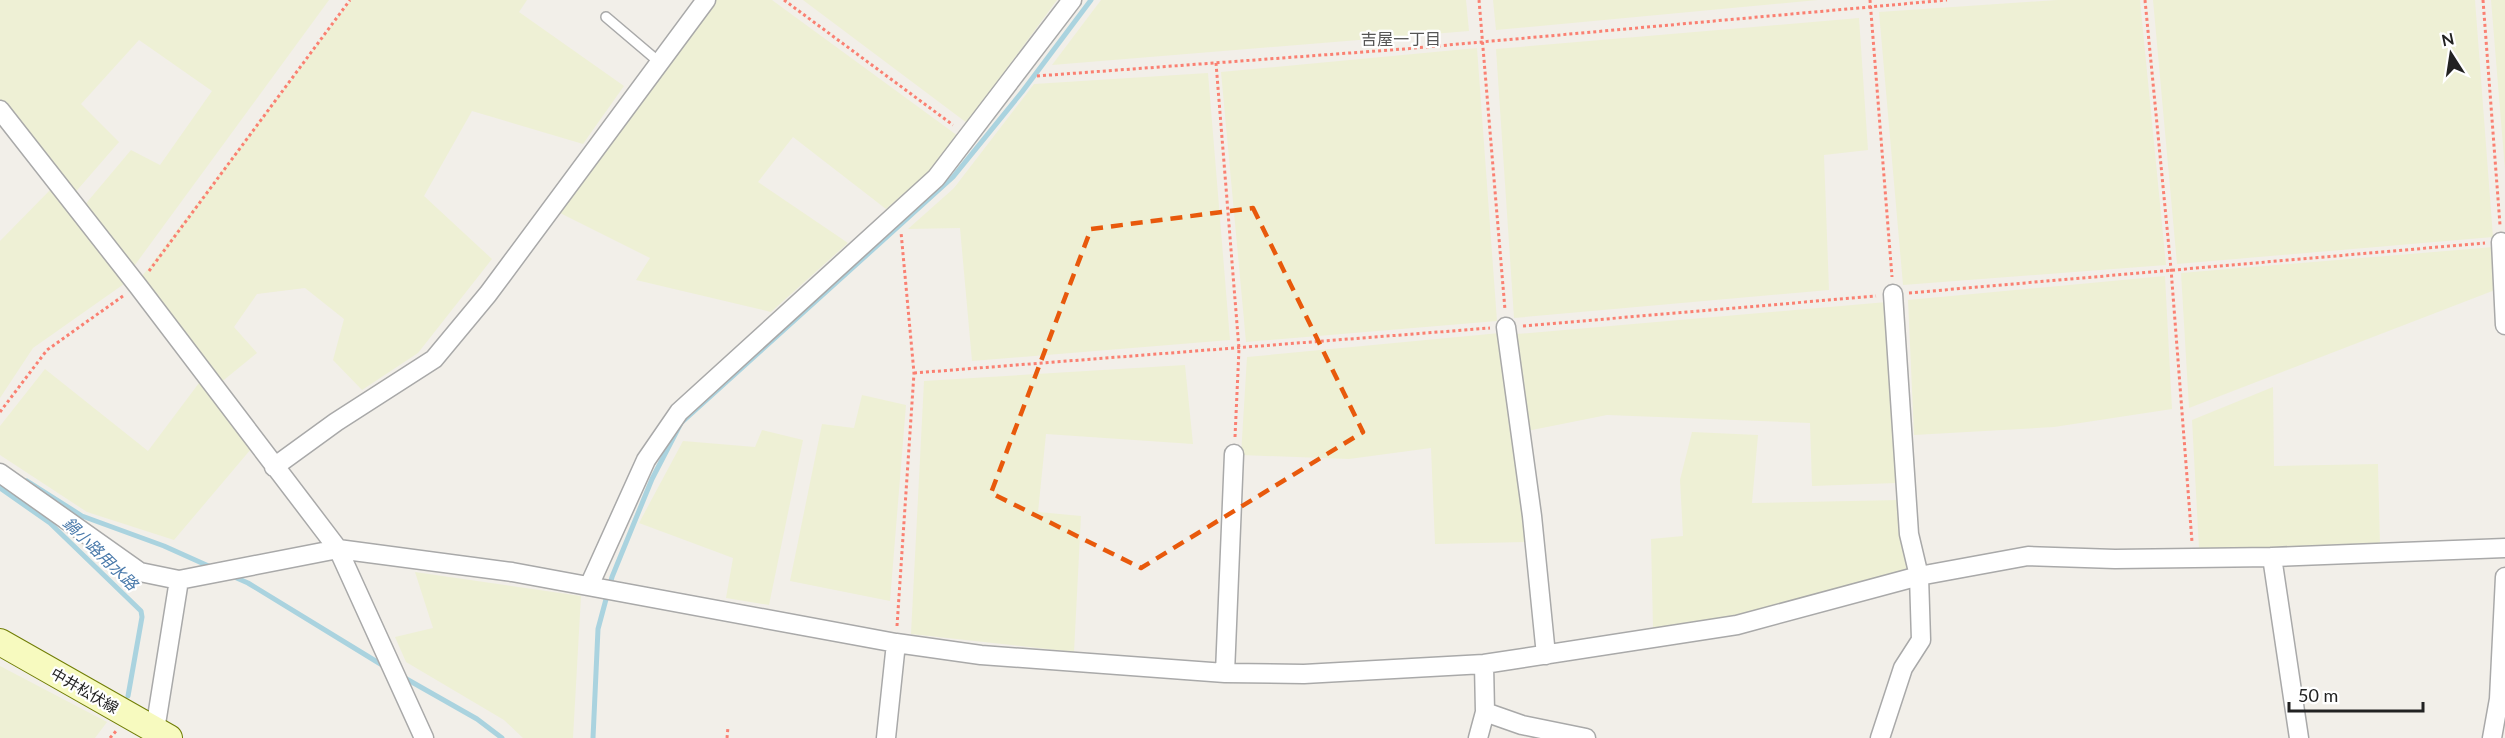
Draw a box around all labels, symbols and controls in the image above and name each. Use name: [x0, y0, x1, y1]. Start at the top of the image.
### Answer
north arrow: [2421, 24, 2481, 84]
text: N: [2440, 28, 2456, 49]
district label: 吉屋一丁目: [1361, 29, 1441, 48]
water label: 鍋小路用水路: [60, 513, 144, 595]
street label: 中井松伏線: [48, 663, 122, 717]
scale bar: [2289, 675, 2422, 713]
text: 50 m: [2298, 684, 2338, 706]

